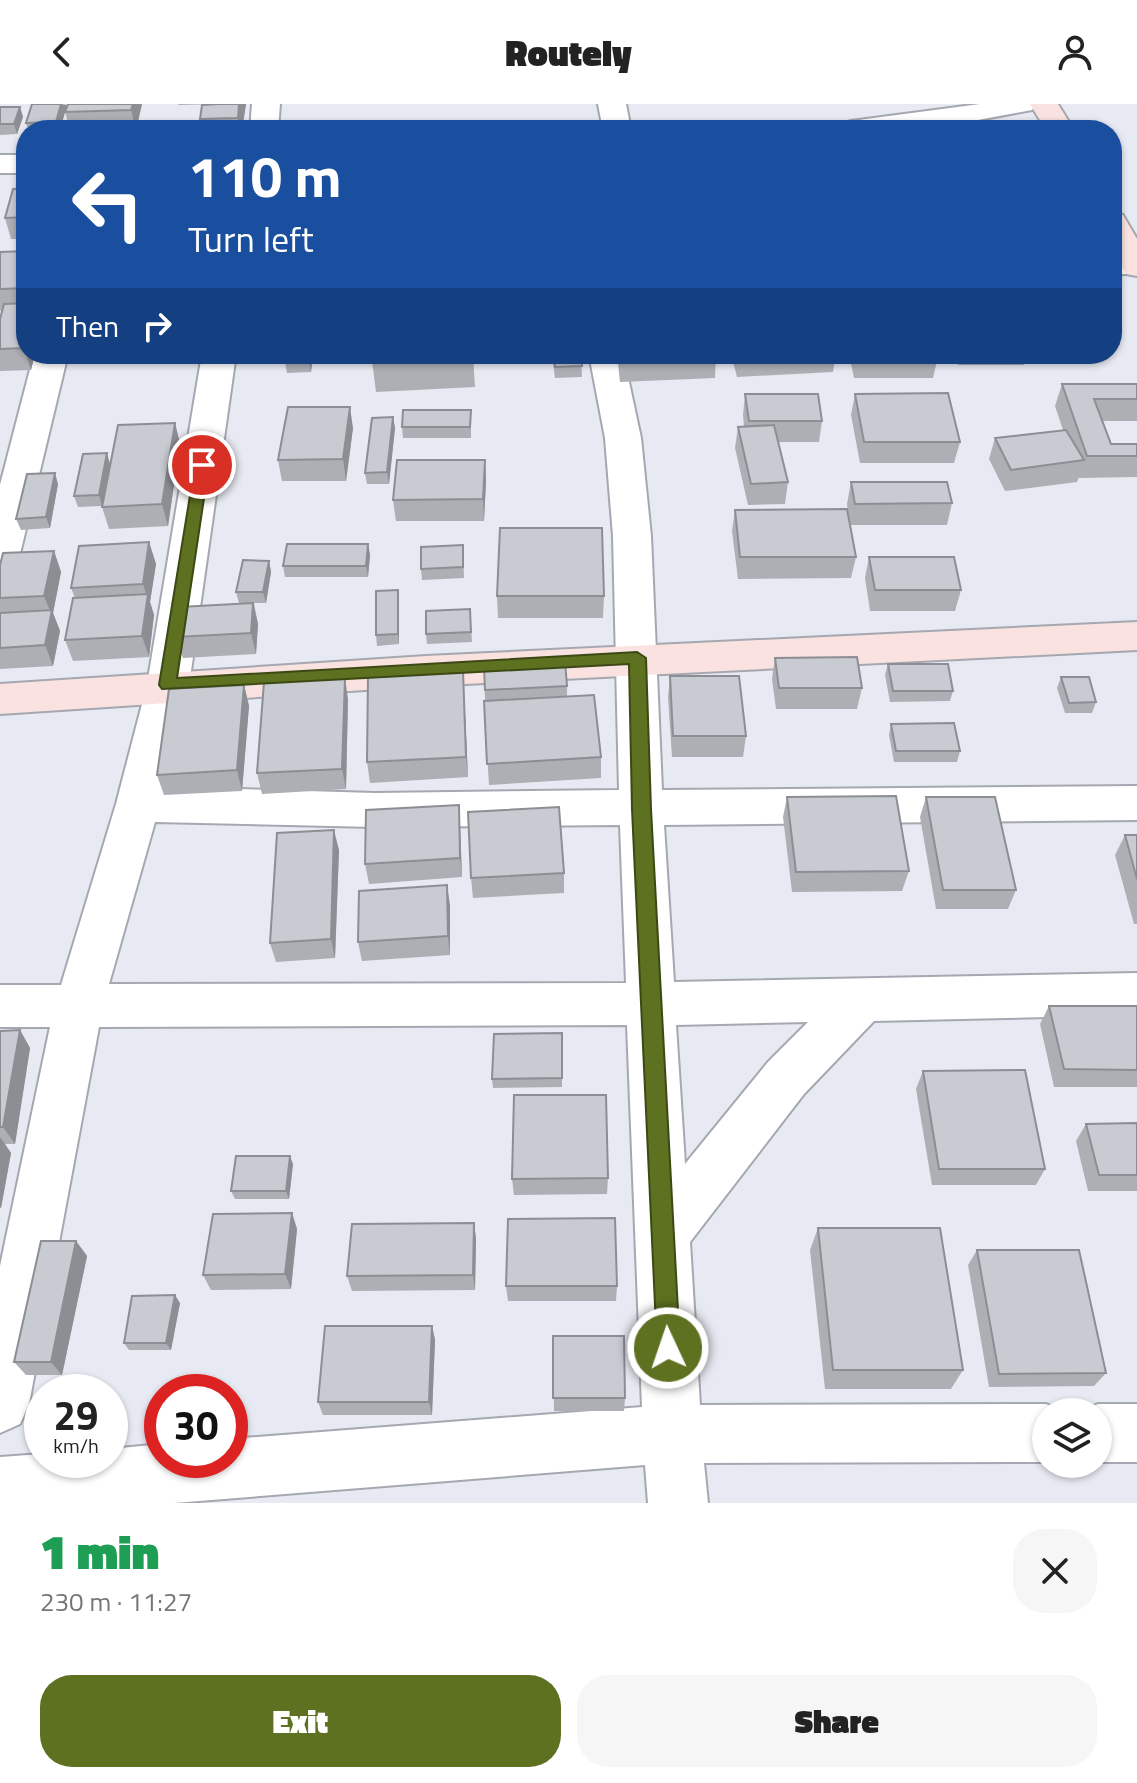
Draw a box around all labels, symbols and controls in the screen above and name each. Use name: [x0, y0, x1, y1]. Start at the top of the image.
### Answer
text: Routely: [505, 25, 632, 80]
icon: back: [40, 30, 84, 74]
icon: person: [1053, 30, 1097, 74]
text: 110 m: [188, 134, 341, 219]
icon: left: [56, 152, 160, 256]
text: Turn left: [188, 211, 314, 266]
text: Then: [56, 303, 119, 349]
icon: right: [135, 304, 179, 348]
pin: [168, 431, 236, 499]
icon: arrive: [180, 443, 224, 487]
position arrow: [626, 1306, 710, 1390]
speed limit sign: 30: [144, 1374, 248, 1478]
text: 29: [54, 1385, 98, 1446]
map controls: [1032, 1398, 1112, 1478]
button: layers: [1032, 1398, 1112, 1478]
text: km/h: [53, 1430, 99, 1461]
text: 1 min: [40, 1515, 159, 1588]
button: close: [1013, 1529, 1097, 1613]
text: 230 m · 11:27: [40, 1582, 192, 1621]
button: Exit: [40, 1675, 561, 1767]
button: Share: [577, 1675, 1097, 1767]

